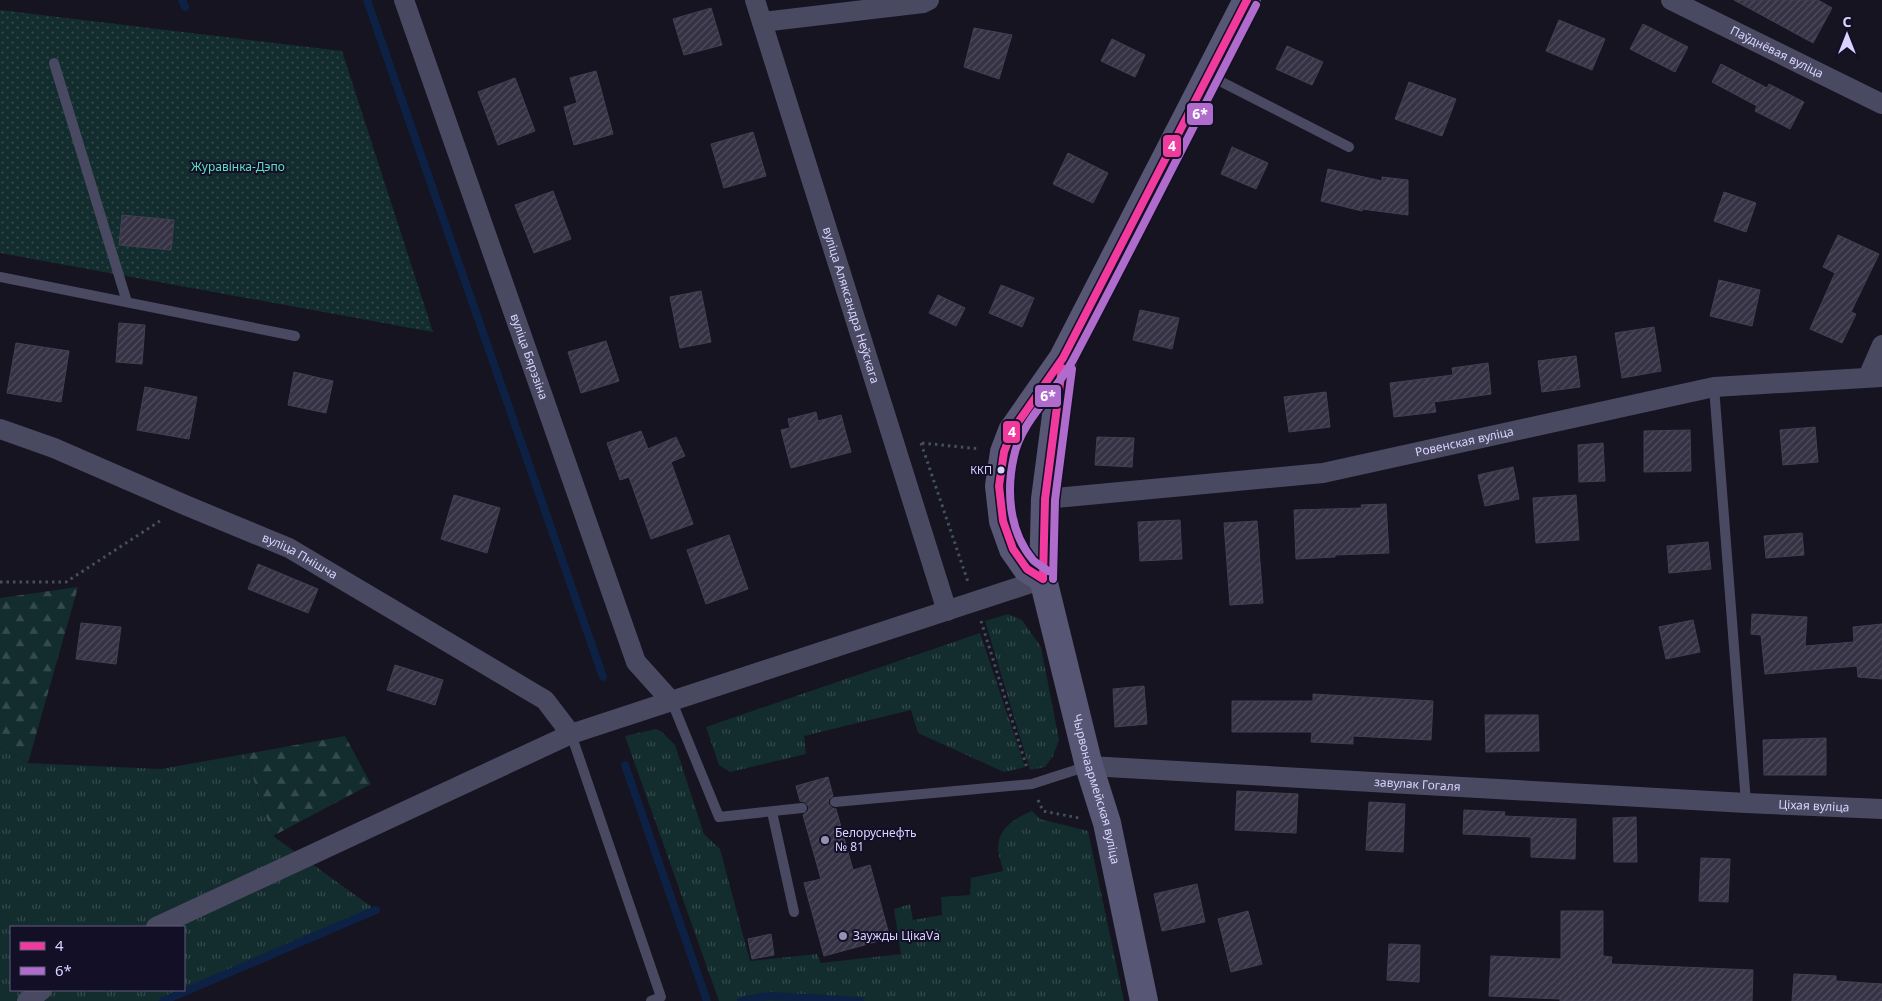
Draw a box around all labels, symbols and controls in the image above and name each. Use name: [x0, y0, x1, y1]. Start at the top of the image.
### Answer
north arrow: [1822, 10, 1872, 60]
text: С: [1842, 12, 1852, 31]
street label: Паўднёвая вуліца: [1728, 22, 1827, 82]
line badge: 6*: [1186, 102, 1214, 126]
text: 6*: [1192, 104, 1208, 123]
line badge: 4: [1162, 134, 1182, 158]
text: 4: [1168, 136, 1176, 155]
park label: Журавінка-Дэпо: [191, 158, 285, 175]
street label: вуліца Аляксандра Неўскага: [819, 225, 884, 386]
street label: вуліца Бярэзіна: [507, 311, 552, 402]
line badge: 6*: [1034, 384, 1062, 408]
text: 6*: [1040, 386, 1056, 405]
line badge: 4: [1002, 420, 1021, 444]
text: 4: [1008, 422, 1016, 441]
street label: Ровенская вуліца: [1414, 422, 1515, 460]
place label: ККП: [970, 462, 992, 477]
marker: ККП: [996, 465, 1006, 475]
street label: вуліца Пнішча: [260, 529, 341, 583]
street label: Чырвонаармейская вуліца: [1069, 712, 1124, 866]
street label: завулак Гогаля: [1374, 773, 1461, 795]
street label: Ціхая вуліца: [1778, 795, 1850, 816]
place label: Белоруснефть № 81: [835, 824, 917, 855]
marker: Белоруснефть № 81: [819, 834, 831, 846]
legend: [10, 926, 185, 991]
place label: Заужды ЦікаVа: [853, 927, 940, 944]
marker: Заужды ЦікаVа: [837, 930, 849, 942]
text: 4: [55, 935, 64, 955]
text: 6*: [55, 960, 72, 980]

